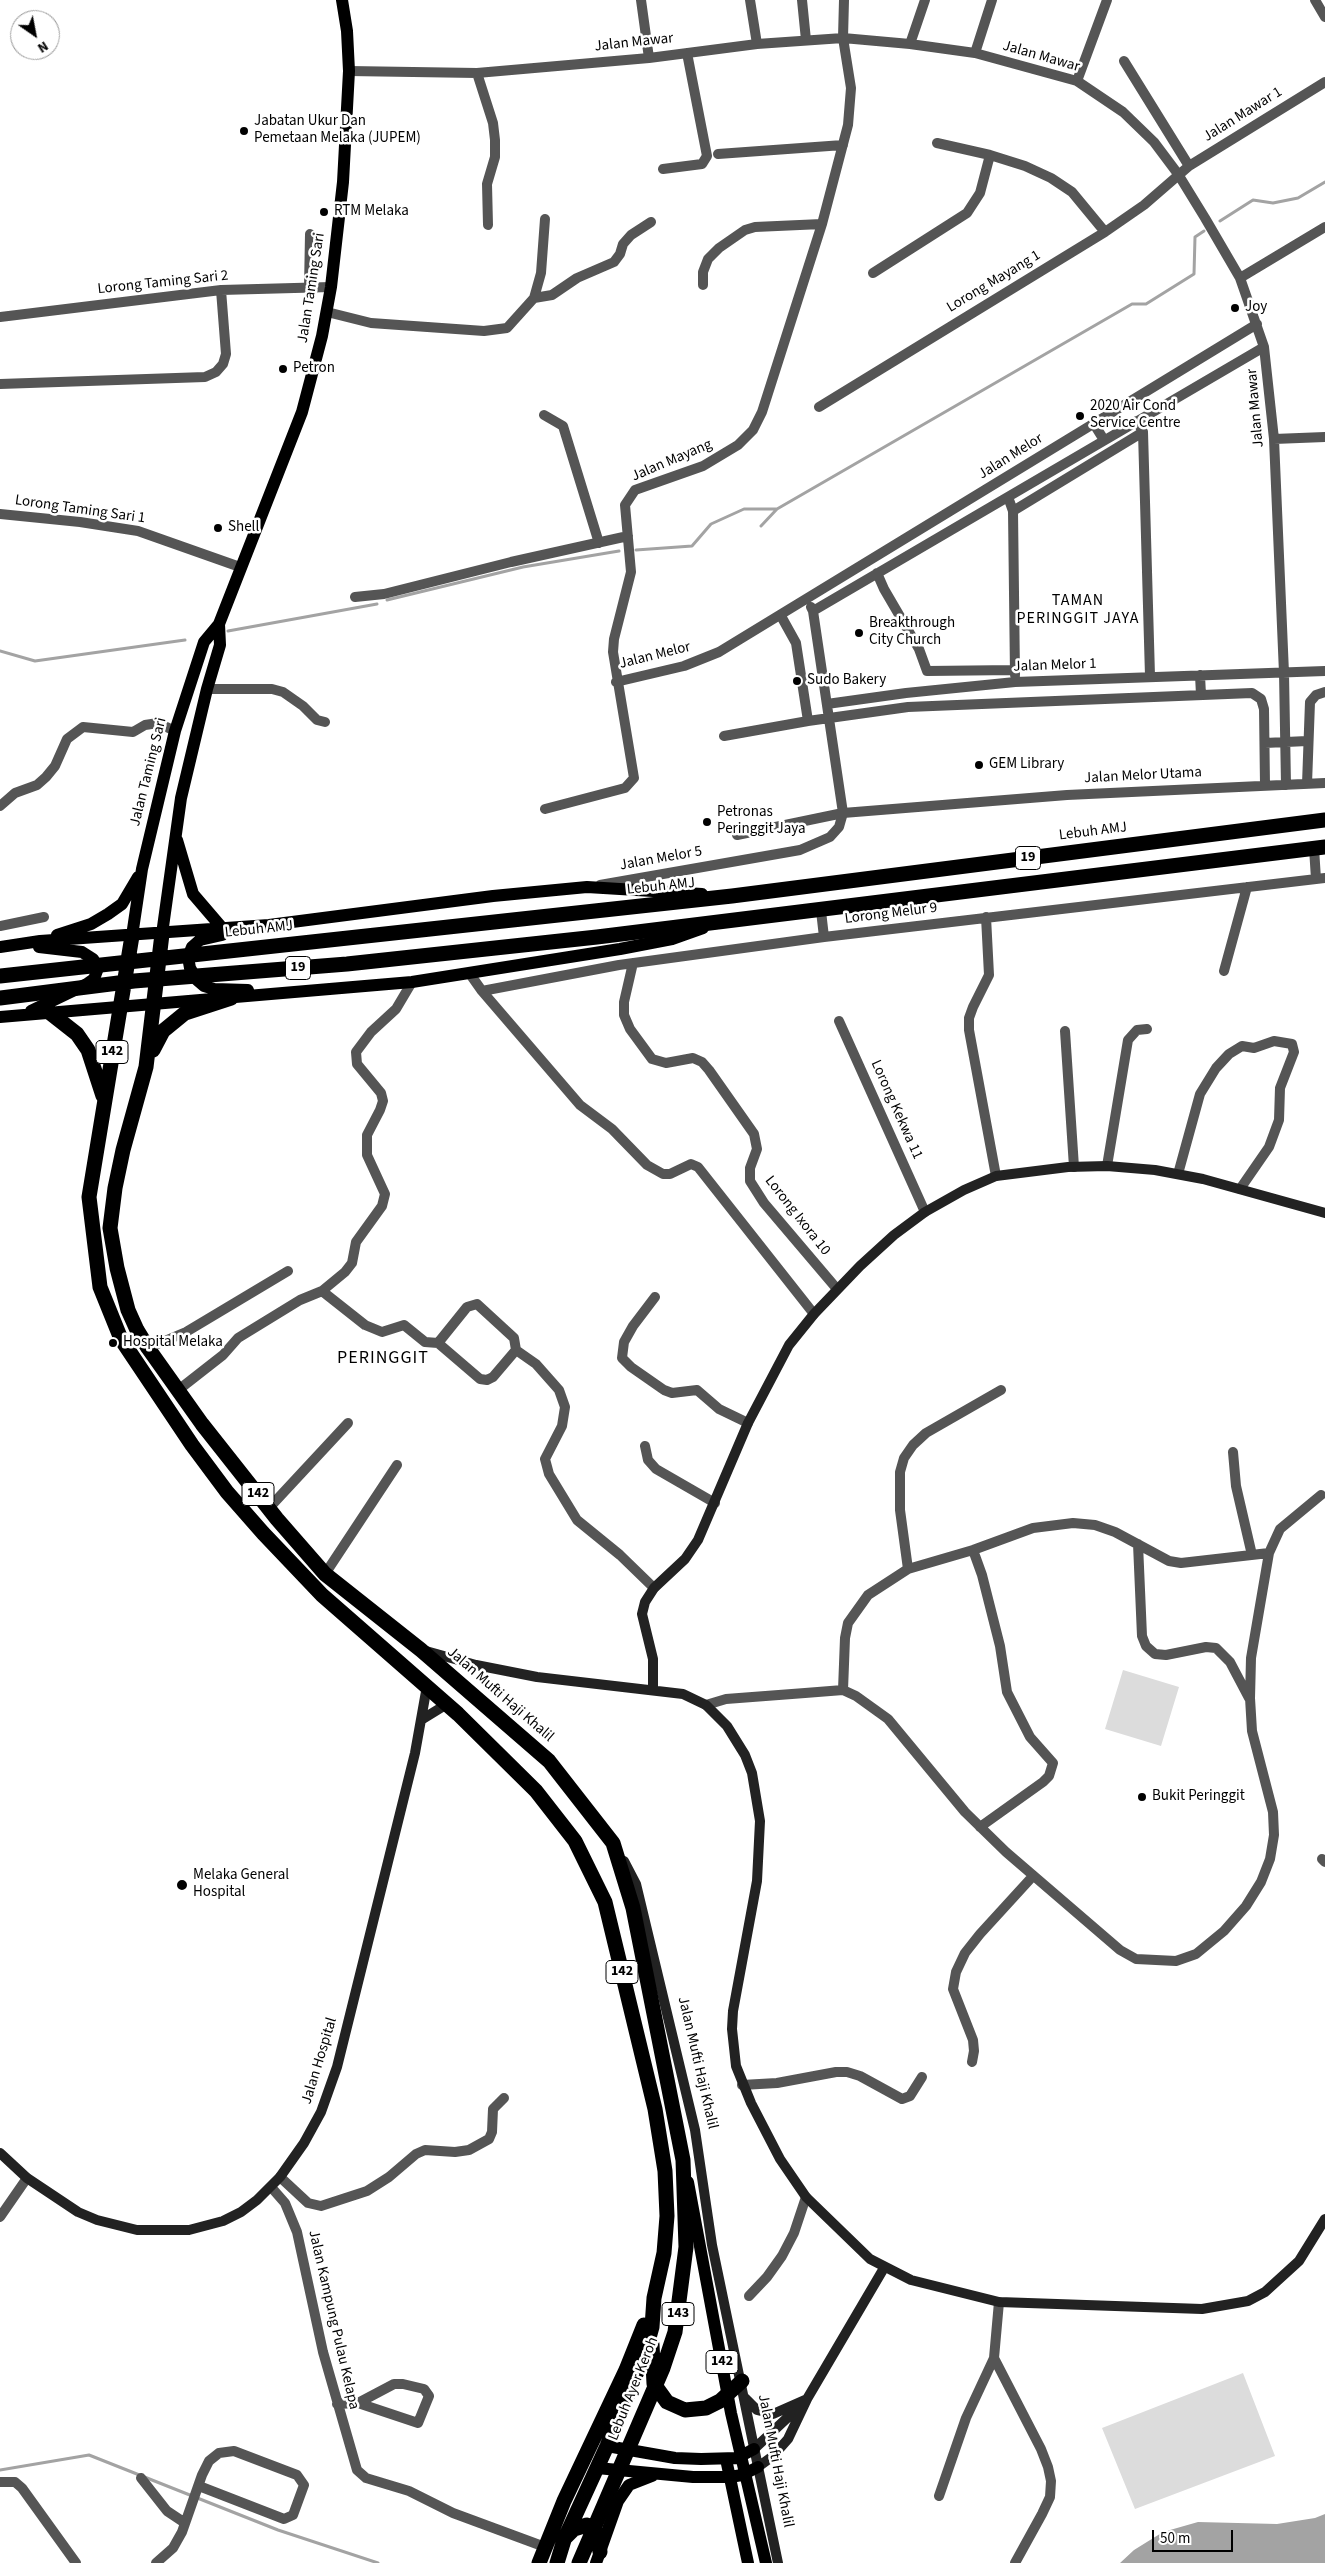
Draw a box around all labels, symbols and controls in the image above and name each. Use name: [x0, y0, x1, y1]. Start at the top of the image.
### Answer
north arrow: [10, 10, 60, 60]
street label: Jalan Mawar: [594, 30, 674, 56]
text: N: [33, 36, 52, 58]
street label: Jalan Mawar: [1000, 37, 1082, 77]
street label: Jalan Mawar 1: [1200, 84, 1286, 146]
place label: Jabatan Ukur Dan Pemetaan Melaka (JUPEM): [254, 113, 421, 148]
marker: Jabatan Ukur Dan Pemetaan Melaka (JUPEM): [238, 125, 250, 137]
place label: RTM Melaka: [334, 203, 409, 221]
marker: RTM Melaka: [318, 206, 330, 218]
street label: Jalan Taming Sari: [294, 232, 330, 344]
street label: Lorong Mayang 1: [944, 247, 1044, 317]
street label: Lorong Taming Sari 2: [97, 267, 229, 299]
place label: Joy: [1245, 299, 1267, 317]
marker: Joy: [1229, 302, 1241, 314]
place label: Petron: [293, 360, 335, 378]
marker: Petron: [277, 363, 289, 375]
street label: Jalan Mawar: [1244, 368, 1268, 448]
place label: 2020 Air Cond Service Centre: [1090, 398, 1180, 433]
marker: 2020 Air Cond Service Centre: [1074, 410, 1086, 422]
street label: Jalan Melor: [975, 430, 1047, 484]
street label: Jalan Mayang: [629, 436, 715, 486]
street label: Lorong Taming Sari 1: [14, 492, 146, 528]
place label: Shell: [228, 519, 259, 537]
marker: Shell: [212, 522, 224, 534]
district label: TAMAN PERINGGIT JAYA: [1015, 591, 1141, 629]
place label: Breakthrough City Church: [869, 615, 955, 650]
marker: Breakthrough City Church: [853, 627, 865, 639]
street label: Jalan Melor: [617, 638, 693, 674]
street label: Jalan Melor 1: [1013, 656, 1097, 676]
place label: Sudo Bakery: [807, 672, 886, 690]
marker: Sudo Bakery: [791, 675, 803, 687]
street label: Jalan Taming Sari: [127, 716, 171, 828]
place label: GEM Library: [989, 756, 1064, 774]
marker: GEM Library: [973, 759, 985, 771]
street label: Jalan Melor Utama: [1084, 764, 1202, 788]
place label: Petronas Peringgit Jaya: [717, 804, 806, 839]
marker: Petronas Peringgit Jaya: [701, 816, 713, 828]
street label: Lebuh AMJ: [1058, 819, 1128, 845]
street label: Jalan Melor 5: [618, 843, 704, 875]
road number: 19: [1016, 846, 1040, 870]
street label: Lebuh AMJ: [626, 874, 696, 900]
street label: Lorong Melur 9: [844, 899, 938, 929]
street label: Lebuh AMJ: [224, 917, 294, 943]
road number: 19: [286, 956, 310, 980]
road number: 142: [96, 1040, 128, 1064]
street label: Lorong Kekwa 11: [866, 1058, 926, 1162]
street label: Lorong Ixora 10: [760, 1173, 834, 1259]
place label: Hospital Melaka: [123, 1334, 223, 1352]
marker: Hospital Melaka: [107, 1337, 119, 1349]
district label: PERINGGIT: [336, 1348, 430, 1370]
road number: 142: [242, 1482, 274, 1506]
street label: Jalan Mufti Haji Khalil: [443, 1644, 557, 1746]
place label: Bukit Peringgit: [1152, 1788, 1245, 1806]
marker: Bukit Peringgit: [1136, 1791, 1148, 1803]
place label: Melaka General Hospital: [193, 1867, 289, 1902]
marker: Melaka General Hospital: [175, 1878, 189, 1892]
road number: 142: [606, 1960, 638, 1984]
street label: Jalan Mufti Haji Khalil: [673, 1995, 721, 2131]
street label: Jalan Hospital: [298, 2016, 342, 2106]
street label: Jalan Kampung Pulau Kelapa: [304, 2229, 362, 2411]
road number: 143: [662, 2302, 694, 2326]
street label: Lebuh Ayer Keroh: [605, 2335, 663, 2443]
road number: 142: [706, 2350, 738, 2374]
street label: Jalan Mufti Haji Khalil: [753, 2393, 797, 2529]
scale bar: [1155, 2520, 1236, 2552]
text: 50 m: [1160, 2528, 1190, 2549]

